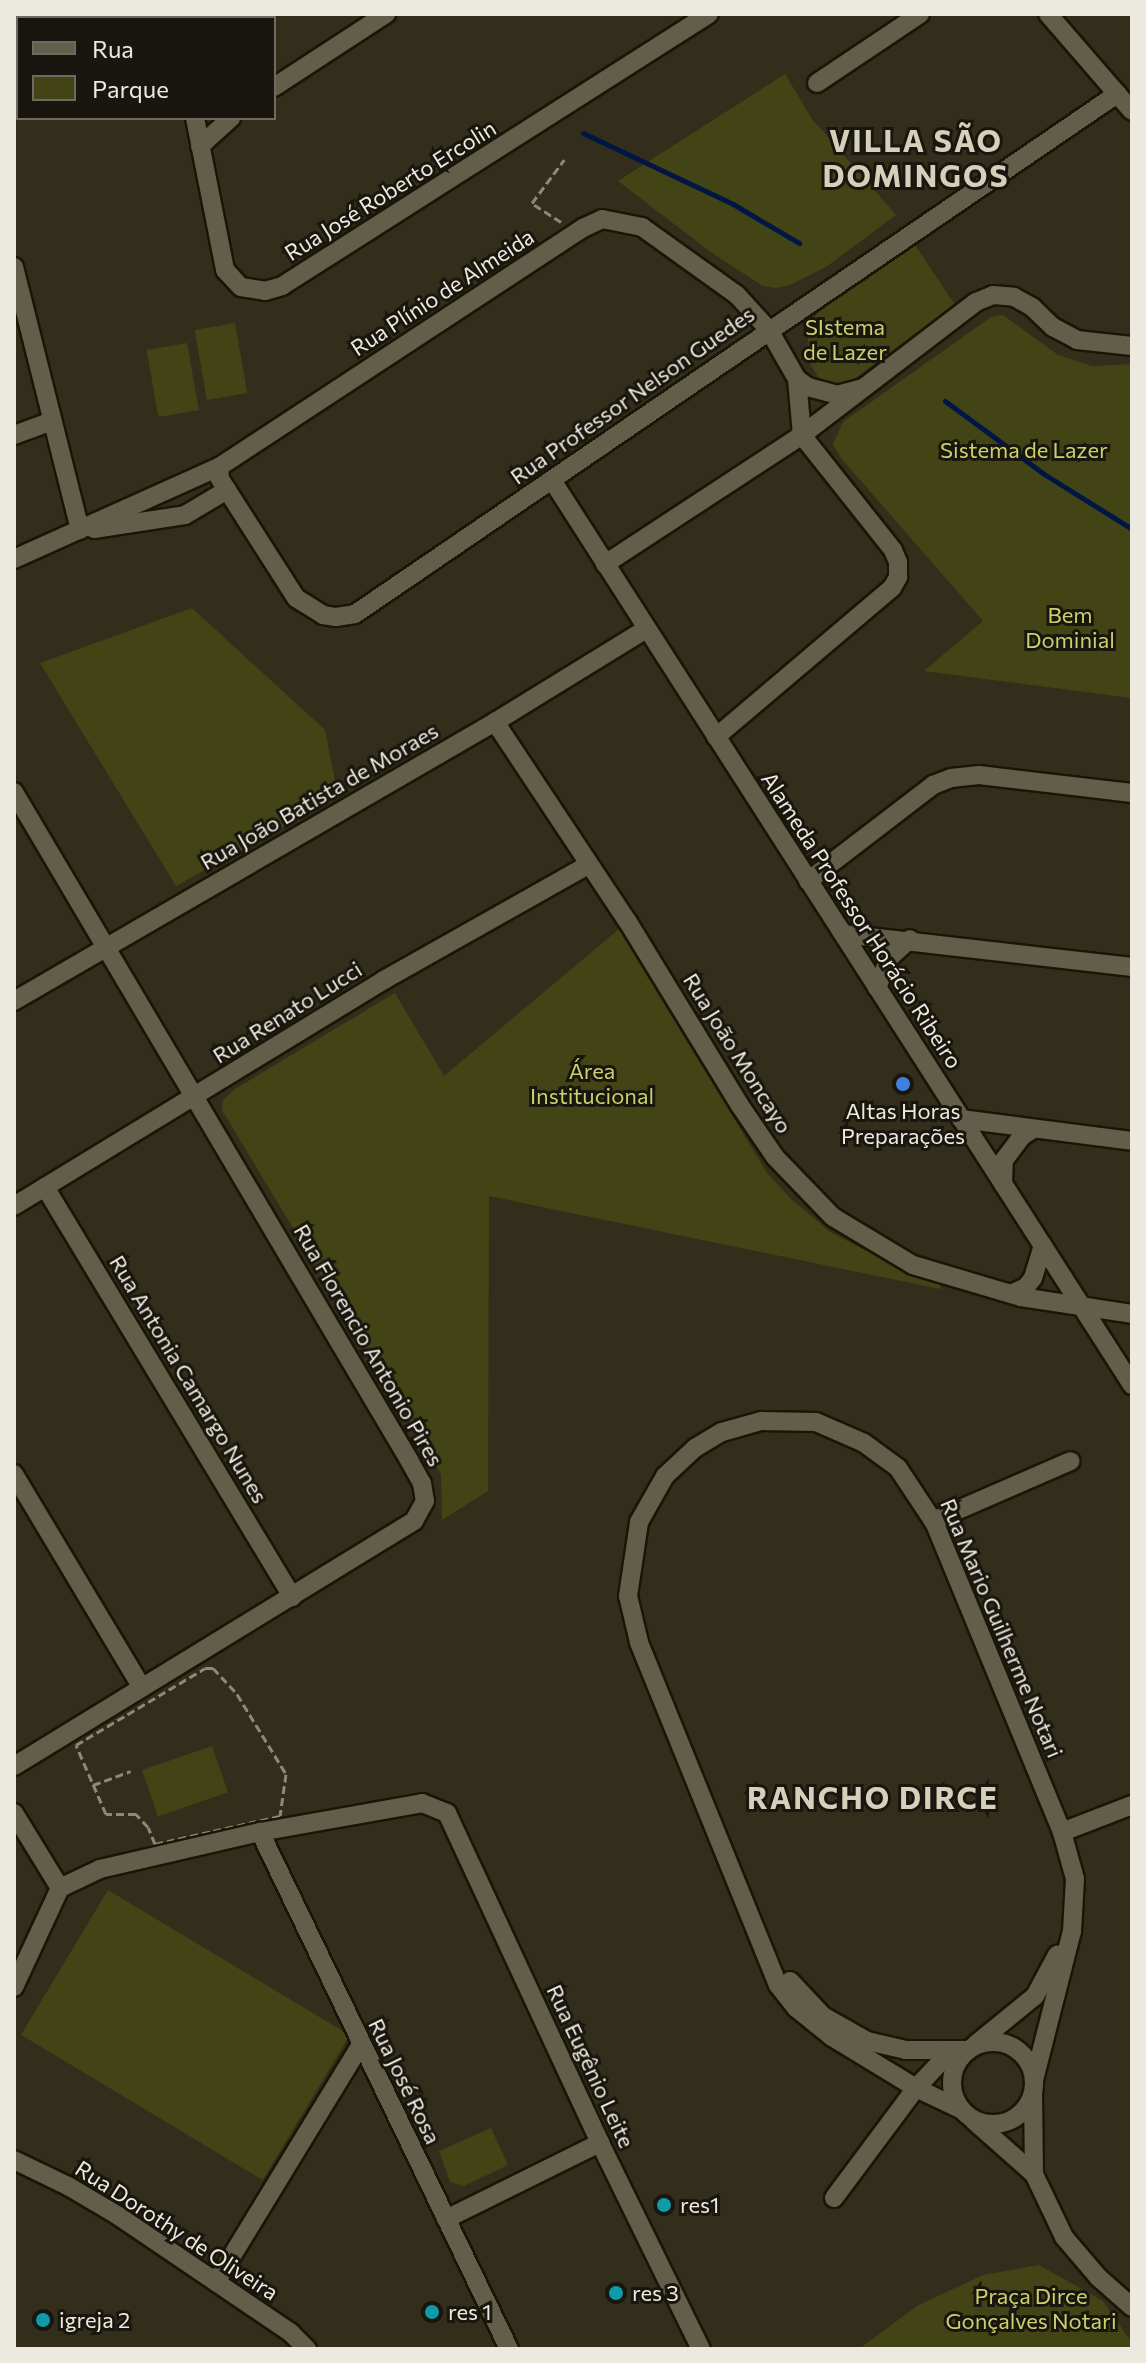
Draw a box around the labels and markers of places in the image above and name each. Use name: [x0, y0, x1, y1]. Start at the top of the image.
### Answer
marker: Altas Horas Preparações: [894, 1075, 912, 1093]
place label: Altas Horas Preparações: [841, 1097, 965, 1148]
place label: res1: [680, 2192, 719, 2218]
marker: res1: [655, 2196, 673, 2214]
place label: res 3: [632, 2280, 679, 2306]
marker: res 3: [607, 2284, 625, 2302]
place label: res 1: [448, 2299, 492, 2325]
marker: res 1: [423, 2303, 441, 2321]
place label: igreja 2: [59, 2307, 130, 2333]
marker: igreja 2: [34, 2311, 52, 2329]

